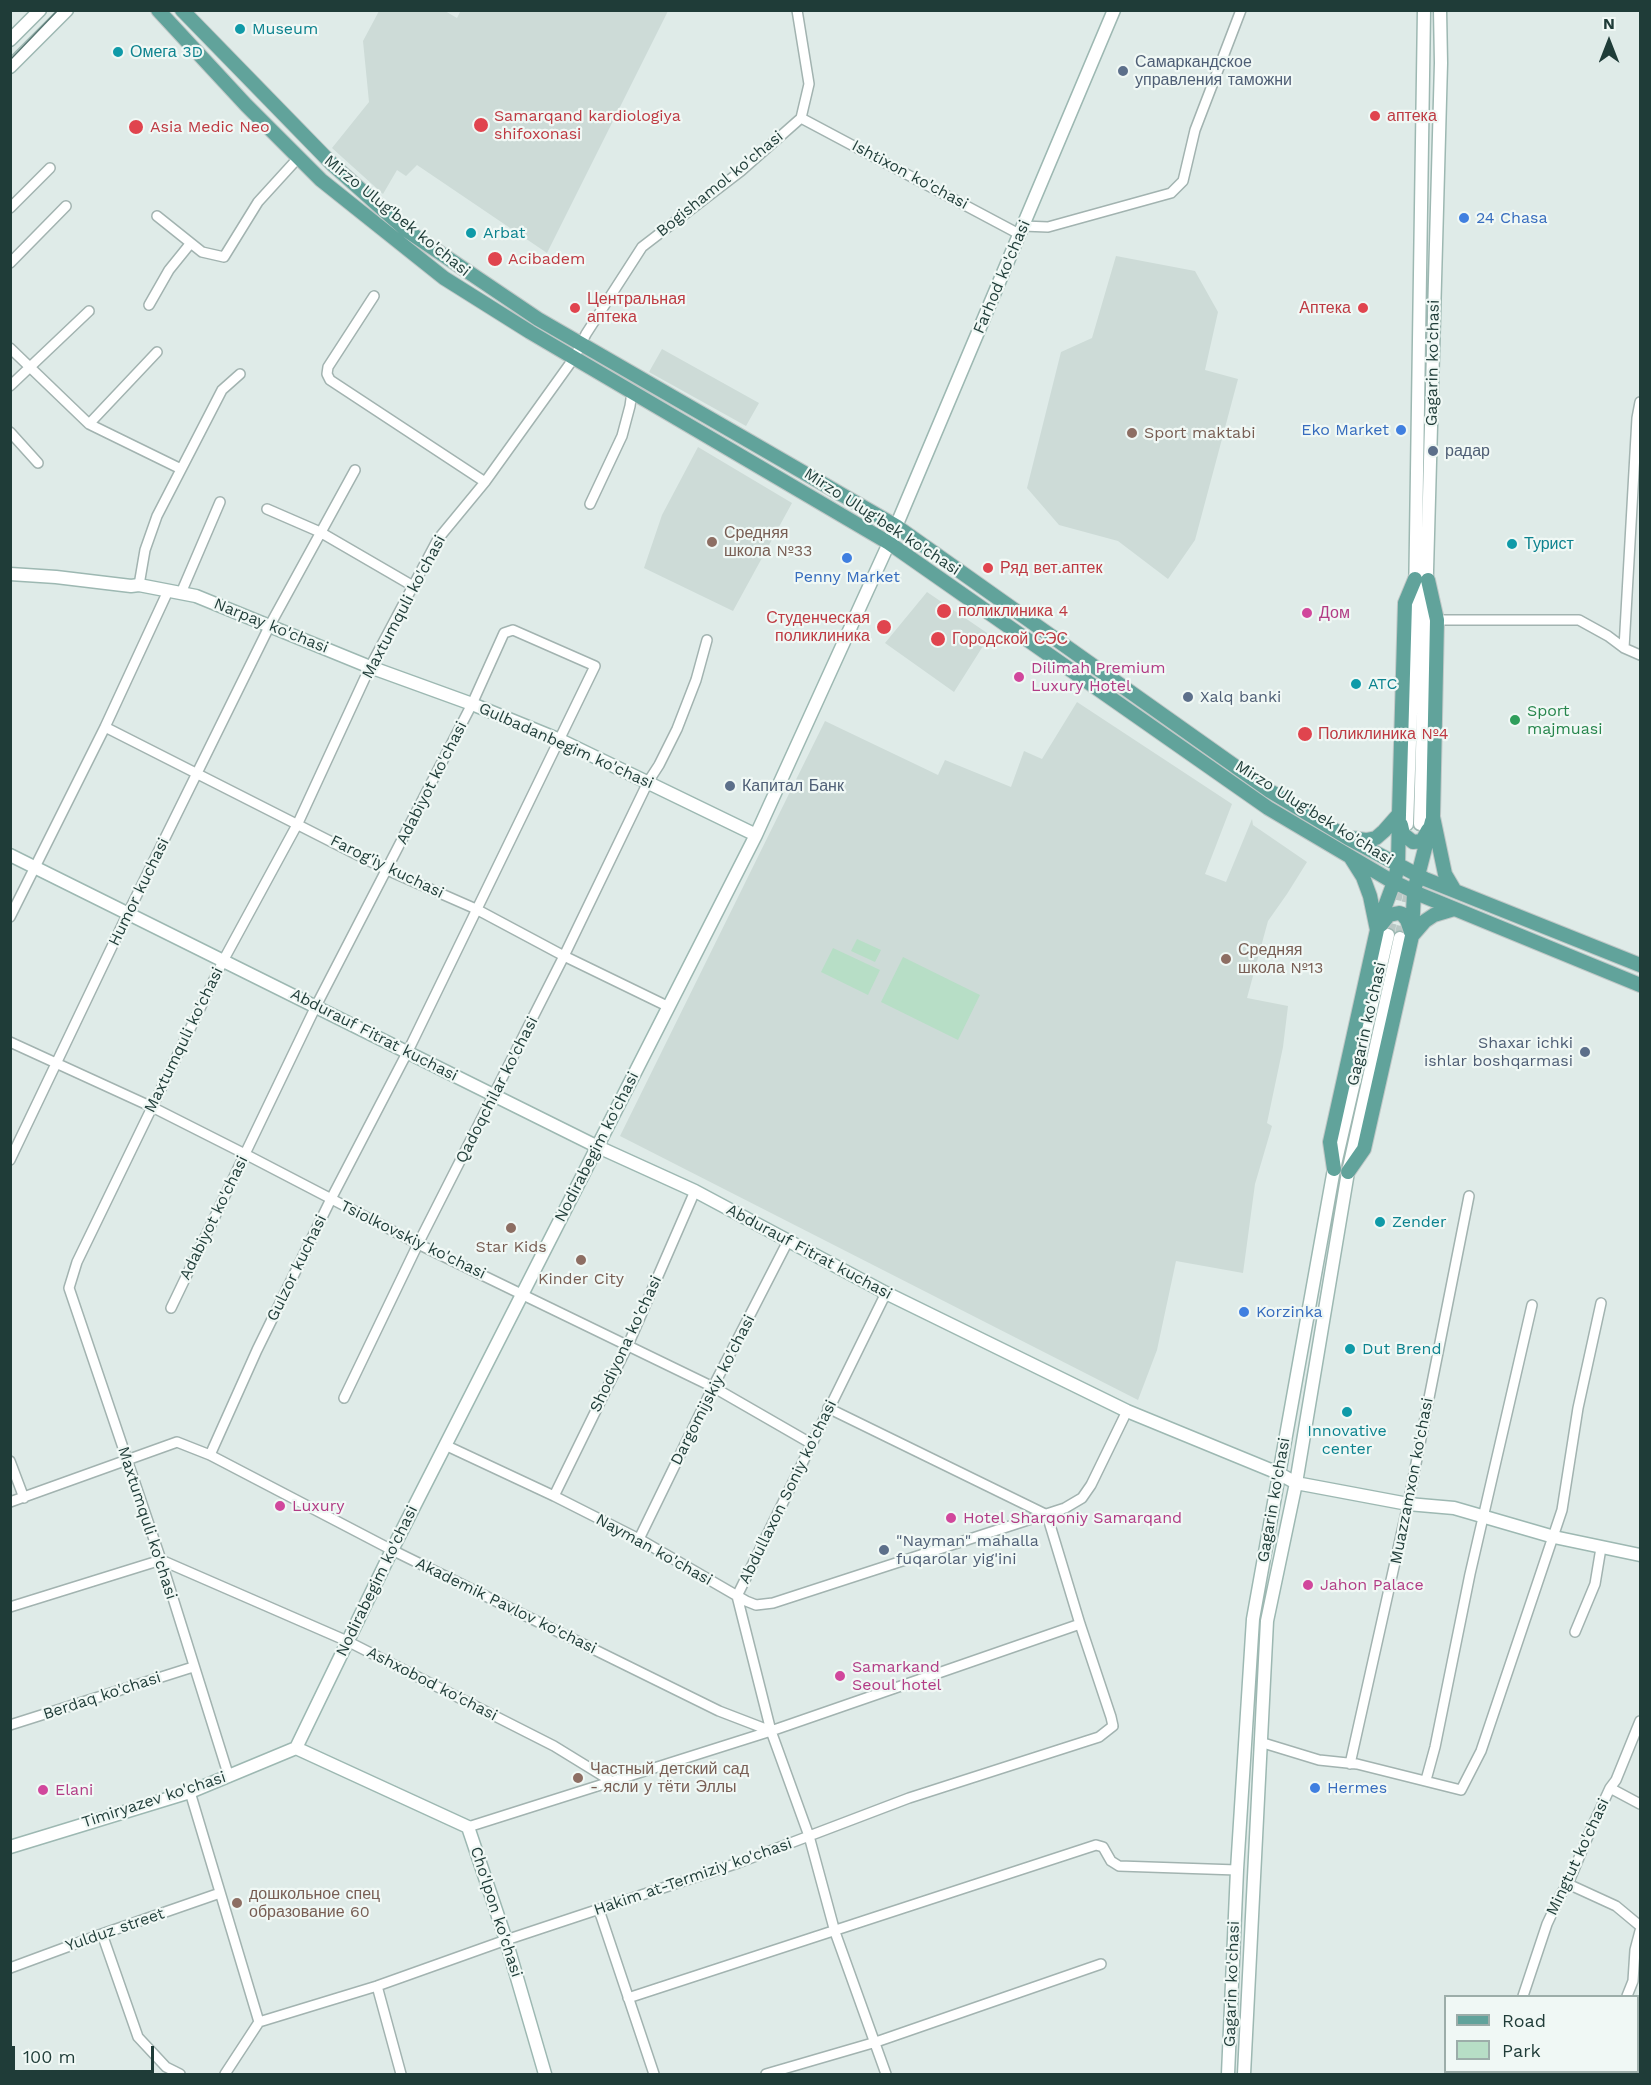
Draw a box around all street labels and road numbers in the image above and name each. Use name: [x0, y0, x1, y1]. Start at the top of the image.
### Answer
street label: Bogishamol ko'chasi: [653, 127, 787, 241]
street label: Ishtixon ko'chasi: [849, 136, 971, 214]
street label: Mirzo Ulug'bek ko'chasi: [320, 151, 474, 281]
street label: Farhod ko'chasi: [969, 217, 1035, 337]
street label: Gagarin ko'chasi: [1422, 300, 1444, 426]
street label: Mirzo Ulug'bek ko'chasi: [800, 464, 964, 580]
street label: Maxtumquli ko'chasi: [358, 532, 450, 682]
street label: Narpay ko'chasi: [211, 594, 331, 658]
street label: Gulbadanbegim ko'chasi: [476, 699, 656, 793]
street label: Adabiyot ko'chasi: [393, 718, 471, 848]
street label: Mirzo Ulug'bek ko'chasi: [1232, 757, 1396, 869]
street label: Farog'iy kuchasi: [327, 831, 447, 903]
street label: Humor kuchasi: [105, 835, 173, 949]
street label: Gagarin ko'chasi: [1343, 960, 1391, 1088]
street label: Maxtumquli ko'chasi: [140, 964, 228, 1116]
street label: Abdurauf Fitrat kuchasi: [287, 984, 461, 1086]
street label: Qadoqchilar ko'chasi: [452, 1014, 542, 1166]
street label: Nodirabegim ko'chasi: [551, 1069, 643, 1225]
street label: Adabiyot ko'chasi: [176, 1153, 252, 1283]
street label: Tsiolkovskiy ko'chasi: [337, 1196, 489, 1284]
street label: Abdurauf Fitrat kuchasi: [723, 1200, 895, 1304]
street label: Gulzor kuchasi: [263, 1212, 331, 1324]
street label: Shodiyona ko'chasi: [586, 1273, 666, 1415]
street label: Dargomijskiy ko'chasi: [667, 1312, 759, 1468]
street label: Muazzamxon ko'chasi: [1386, 1396, 1438, 1566]
street label: Abdullaxon Soniy ko'chasi: [735, 1397, 841, 1587]
street label: Gagarin ko'chasi: [1254, 1436, 1294, 1564]
street label: Maxtumquli ko'chasi: [113, 1444, 181, 1602]
street label: Nodirabegim ko'chasi: [332, 1502, 422, 1660]
street label: Nayman ko'chasi: [592, 1510, 716, 1590]
street label: Akademik Pavlov ko'chasi: [412, 1554, 600, 1658]
street label: Ashxobod ko'chasi: [364, 1643, 500, 1725]
street label: Berdaq ko'chasi: [41, 1668, 163, 1724]
street label: Timiryazev ko'chasi: [80, 1768, 228, 1832]
street label: Mingtut ko'chasi: [1542, 1795, 1614, 1919]
street label: Hakim at-Termiziy ko'chasi: [591, 1834, 795, 1920]
street label: Cho'lpon ko'chasi: [466, 1844, 526, 1980]
street label: Yulduz street: [63, 1904, 167, 1956]
street label: Gagarin ko'chasi: [1220, 1920, 1244, 2048]

